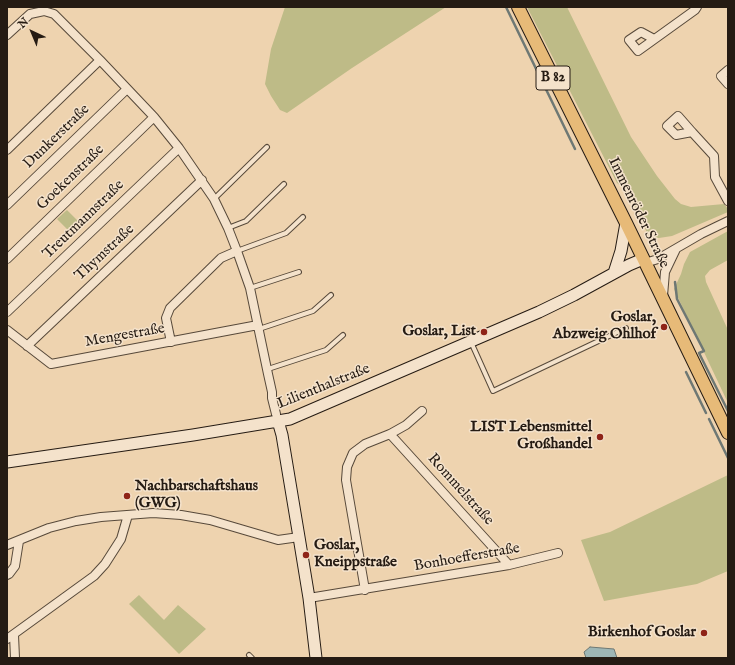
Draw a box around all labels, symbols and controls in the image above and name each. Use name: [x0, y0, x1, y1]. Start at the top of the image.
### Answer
north arrow: [12, 12, 52, 52]
text: N: [15, 15, 32, 32]
road number: B 82: [536, 66, 570, 90]
street label: Dunkerstraße: [20, 101, 94, 173]
street label: Goekenstraße: [34, 141, 108, 215]
street label: Immenröder Straße: [603, 155, 673, 271]
street label: Treutmannstraße: [40, 177, 128, 263]
street label: Thymstraße: [72, 221, 138, 285]
place label: Goslar, Abzweig Ohlhof: [553, 309, 656, 344]
street label: Mengestraße: [84, 320, 166, 352]
marker: Goslar, Abzweig Ohlhof: [659, 322, 669, 332]
place label: Goslar, List: [402, 323, 476, 341]
marker: Goslar, List: [479, 327, 489, 337]
street label: Lilienthalstraße: [275, 360, 373, 414]
place label: LIST Lebensmittel Großhandel: [470, 419, 592, 454]
marker: LIST Lebensmittel Großhandel: [595, 432, 605, 442]
street label: Rommelstraße: [423, 450, 497, 530]
place label: Nachbarschaftshaus (GWG): [135, 478, 258, 513]
marker: Nachbarschaftshaus (GWG): [122, 491, 132, 501]
place label: Goslar, Kneippstraße: [314, 537, 397, 572]
street label: Bonhoefferstraße: [413, 540, 521, 576]
marker: Goslar, Kneippstraße: [301, 550, 311, 560]
place label: Birkenhof Goslar: [588, 624, 696, 642]
marker: Birkenhof Goslar: [699, 628, 709, 638]

